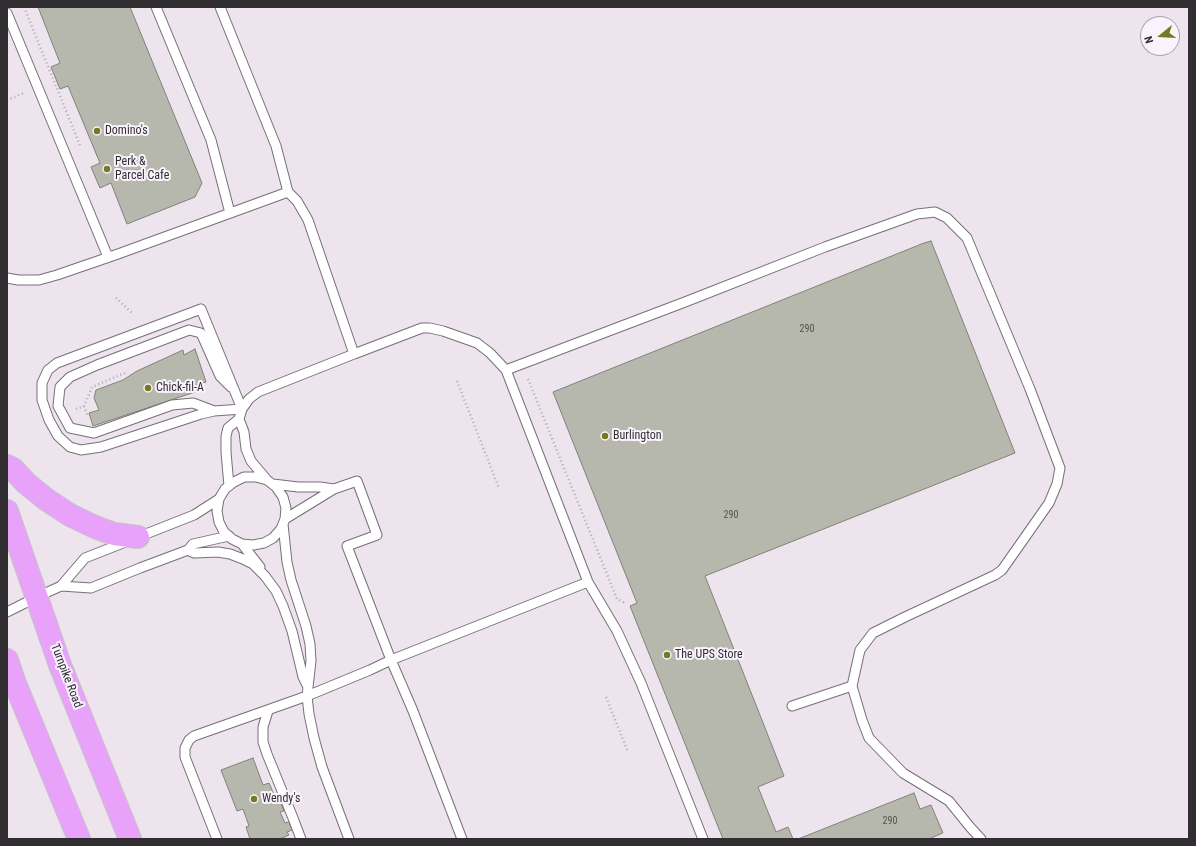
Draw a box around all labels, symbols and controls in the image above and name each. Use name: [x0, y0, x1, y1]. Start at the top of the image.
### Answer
north arrow: [1140, 16, 1180, 56]
text: N: [1142, 34, 1156, 45]
place label: Domino's: [105, 124, 148, 138]
marker: Domino's: [92, 126, 102, 136]
place label: Perk & Parcel Cafe: [115, 155, 169, 183]
marker: Perk & Parcel Cafe: [102, 164, 112, 174]
house number: 290: [800, 323, 814, 335]
place label: Chick-fil-A: [156, 381, 204, 395]
marker: Chick-fil-A: [143, 383, 153, 393]
place label: Burlington: [613, 429, 662, 443]
marker: Burlington: [600, 431, 610, 441]
house number: 290: [724, 509, 738, 521]
street label: Turnpike Road: [47, 642, 85, 710]
place label: The UPS Store: [675, 648, 743, 662]
marker: The UPS Store: [662, 650, 672, 660]
place label: Wendy's: [262, 792, 301, 806]
marker: Wendy's: [249, 794, 259, 804]
house number: 290: [883, 815, 897, 827]

